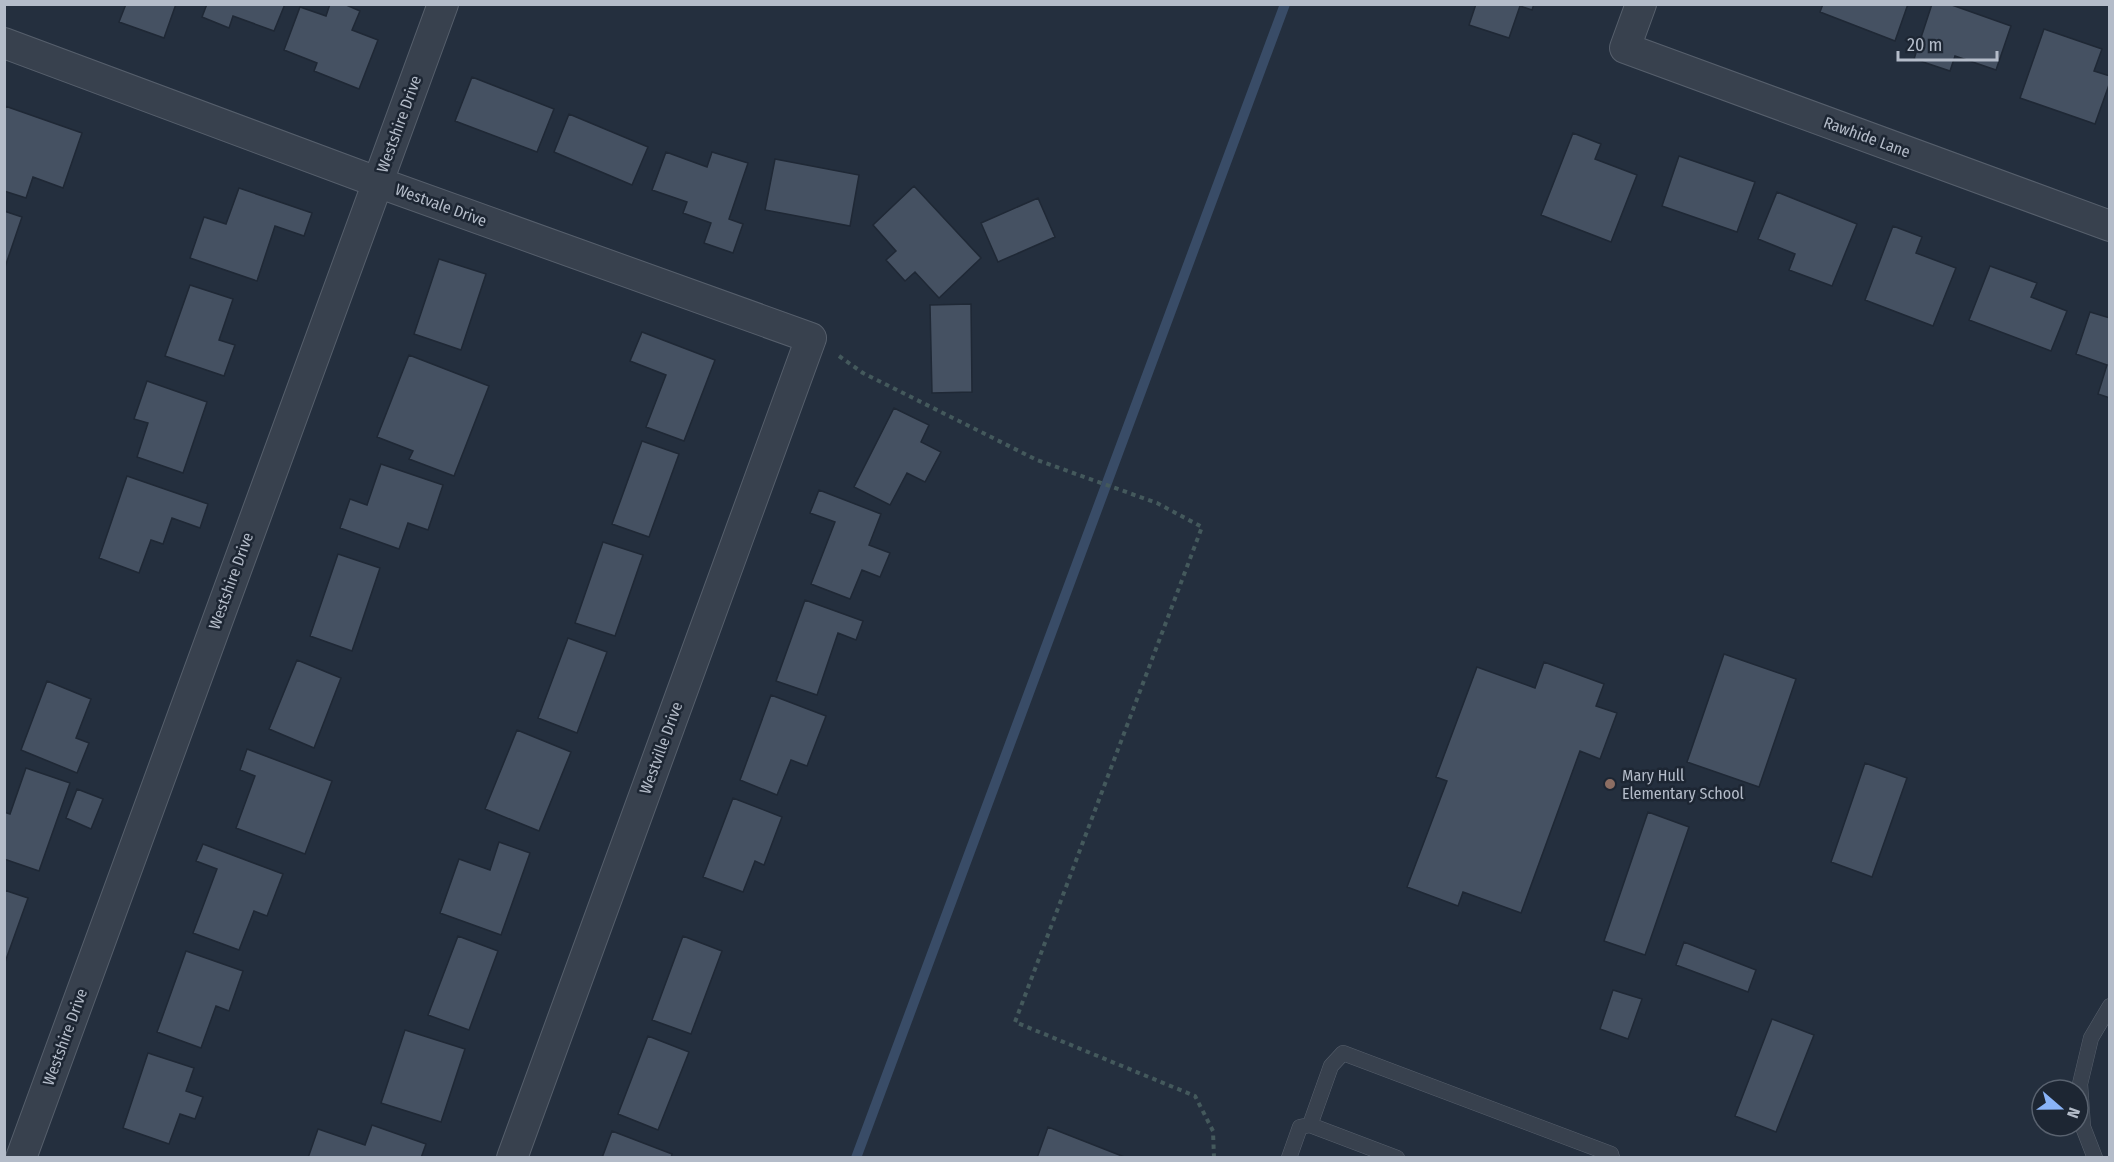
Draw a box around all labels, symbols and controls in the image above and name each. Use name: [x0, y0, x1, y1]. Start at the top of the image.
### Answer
scale bar: [1898, 24, 1997, 62]
text: 20 m: [1907, 34, 1942, 56]
street label: Westshire Drive: [373, 73, 425, 175]
street label: Rawhide Lane: [1821, 113, 1913, 161]
street label: Westvale Drive: [393, 180, 489, 230]
street label: Westshire Drive: [205, 530, 257, 632]
street label: Westville Drive: [636, 699, 687, 797]
place label: Mary Hull Elementary School: [1622, 766, 1744, 803]
marker: Mary Hull Elementary School: [1603, 777, 1617, 791]
street label: Westshire Drive: [39, 986, 91, 1088]
north arrow: [2030, 1078, 2090, 1138]
text: N: [2063, 1105, 2084, 1121]

